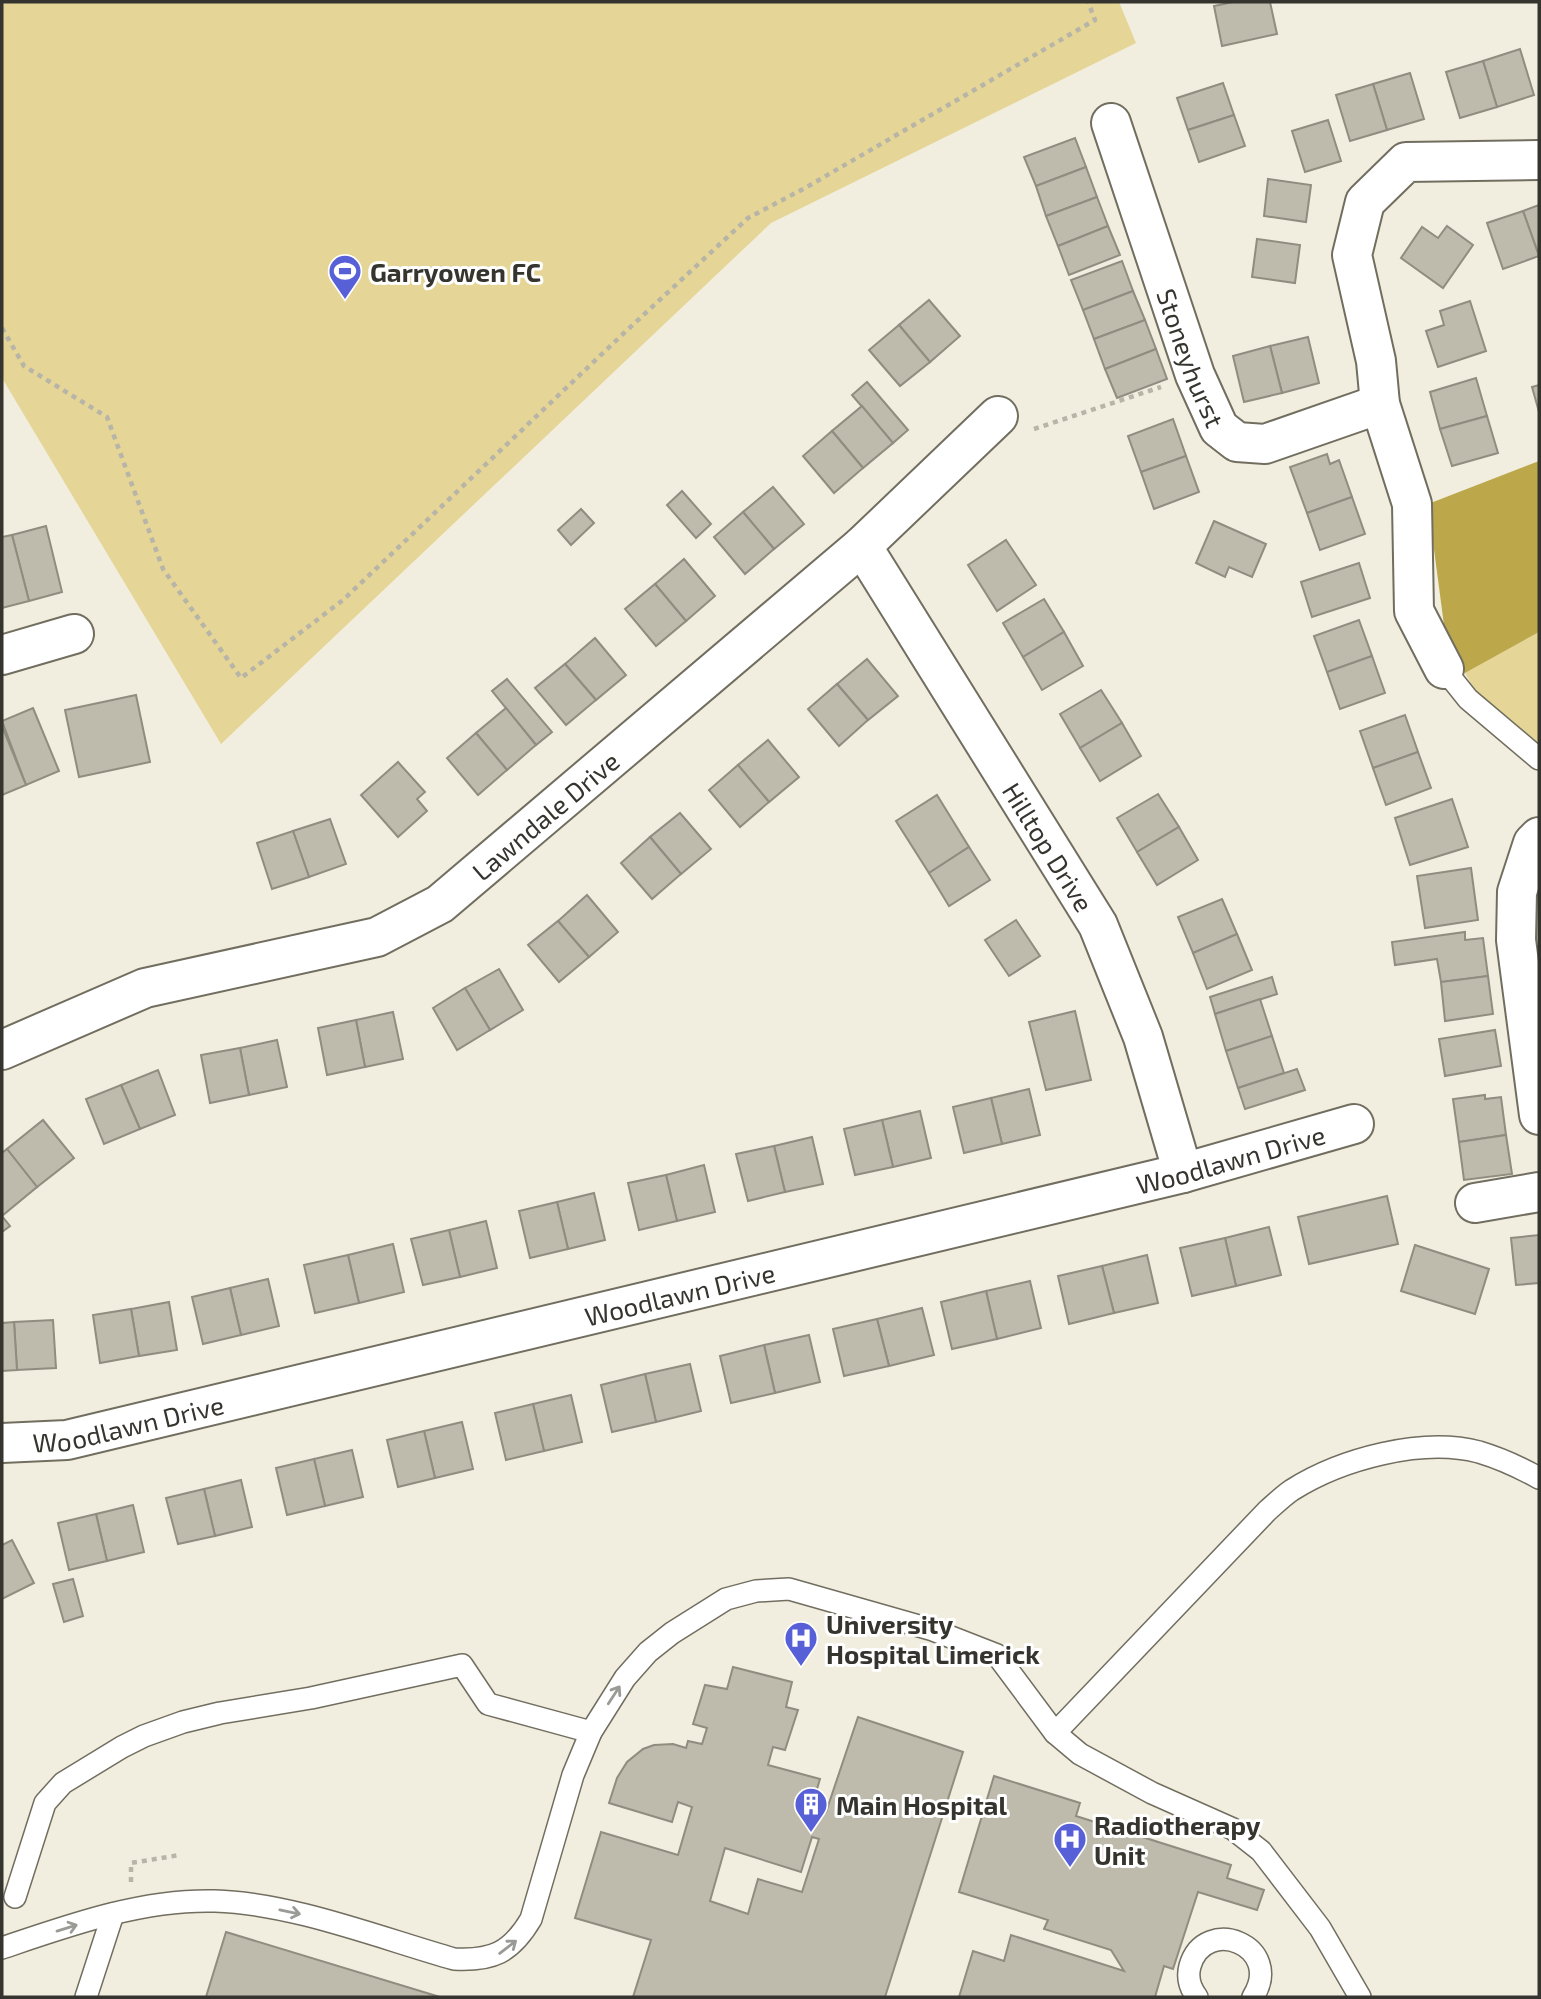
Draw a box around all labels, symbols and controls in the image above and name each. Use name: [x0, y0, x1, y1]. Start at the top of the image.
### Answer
sports icon: Garryowen FC: [326, 252, 364, 301]
place label: Garryowen FC: [370, 256, 541, 288]
street label: Stoneyhurst: [1152, 284, 1232, 432]
street label: Lawndale Drive: [465, 744, 625, 886]
street label: Hilltop Drive: [997, 776, 1101, 917]
street label: Woodlawn Drive: [1133, 1118, 1328, 1199]
street label: Woodlawn Drive: [581, 1256, 778, 1331]
street label: Woodlawn Drive: [32, 1388, 227, 1457]
place label: University Hospital Limerick: [826, 1608, 1040, 1669]
hospital icon: University Hospital Limerick: [782, 1619, 820, 1668]
one-way arrow: [606, 1686, 621, 1705]
building icon: Main Hospital: [792, 1785, 830, 1834]
place label: Main Hospital: [836, 1789, 1007, 1820]
place label: Radiotherapy Unit: [1094, 1809, 1261, 1870]
hospital icon: Radiotherapy Unit: [1051, 1820, 1089, 1869]
one-way arrow: [279, 1906, 301, 1919]
one-way arrow: [56, 1920, 78, 1933]
one-way arrow: [498, 1939, 516, 1954]

